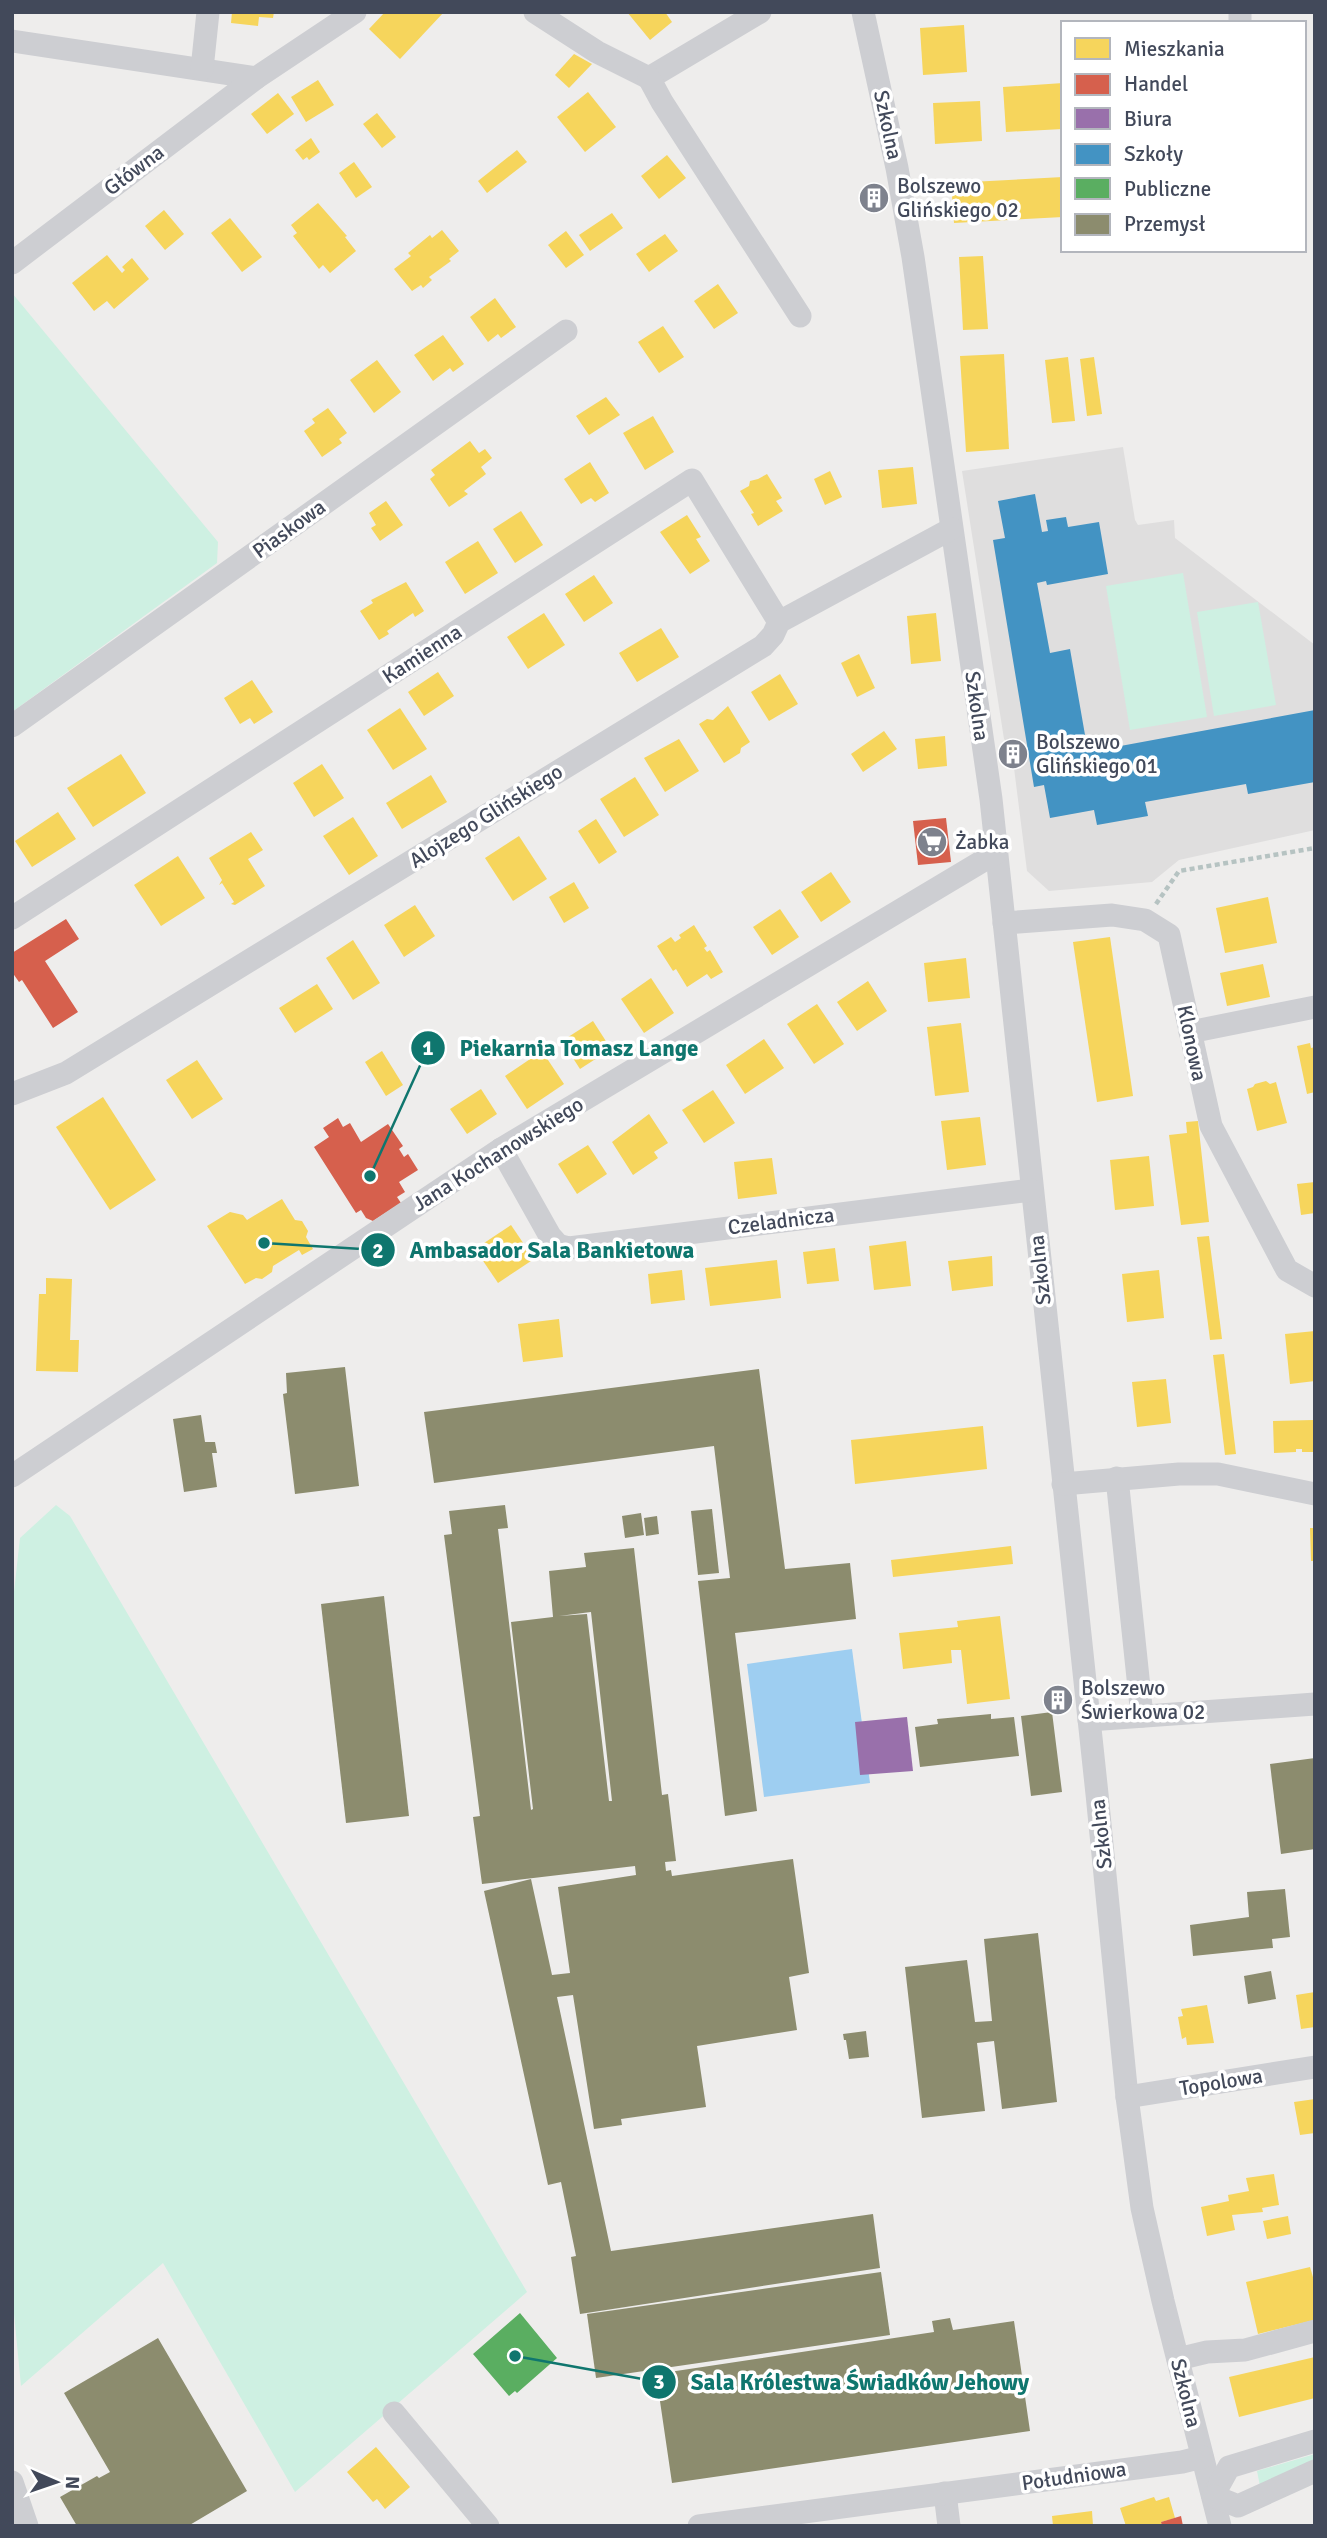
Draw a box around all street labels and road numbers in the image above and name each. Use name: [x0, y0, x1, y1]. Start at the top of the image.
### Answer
street label: Szkolna: [868, 88, 908, 162]
street label: Główna: [99, 139, 169, 201]
street label: Piaskowa: [247, 494, 331, 564]
street label: Kamienna: [377, 619, 467, 689]
street label: Szkolna: [959, 669, 995, 743]
street label: Alojzego Glińskiego: [404, 758, 568, 874]
street label: Klonowa: [1171, 1003, 1213, 1083]
street label: Jana Kochanowskiego: [408, 1091, 588, 1217]
street label: Czeladnicza: [726, 1202, 836, 1240]
street label: Szkolna: [1023, 1234, 1057, 1306]
street label: Szkolna: [1084, 1798, 1118, 1870]
street label: Topolowa: [1178, 2063, 1264, 2101]
street label: Szkolna: [1165, 2356, 1207, 2430]
street label: Południowa: [1020, 2456, 1128, 2496]

